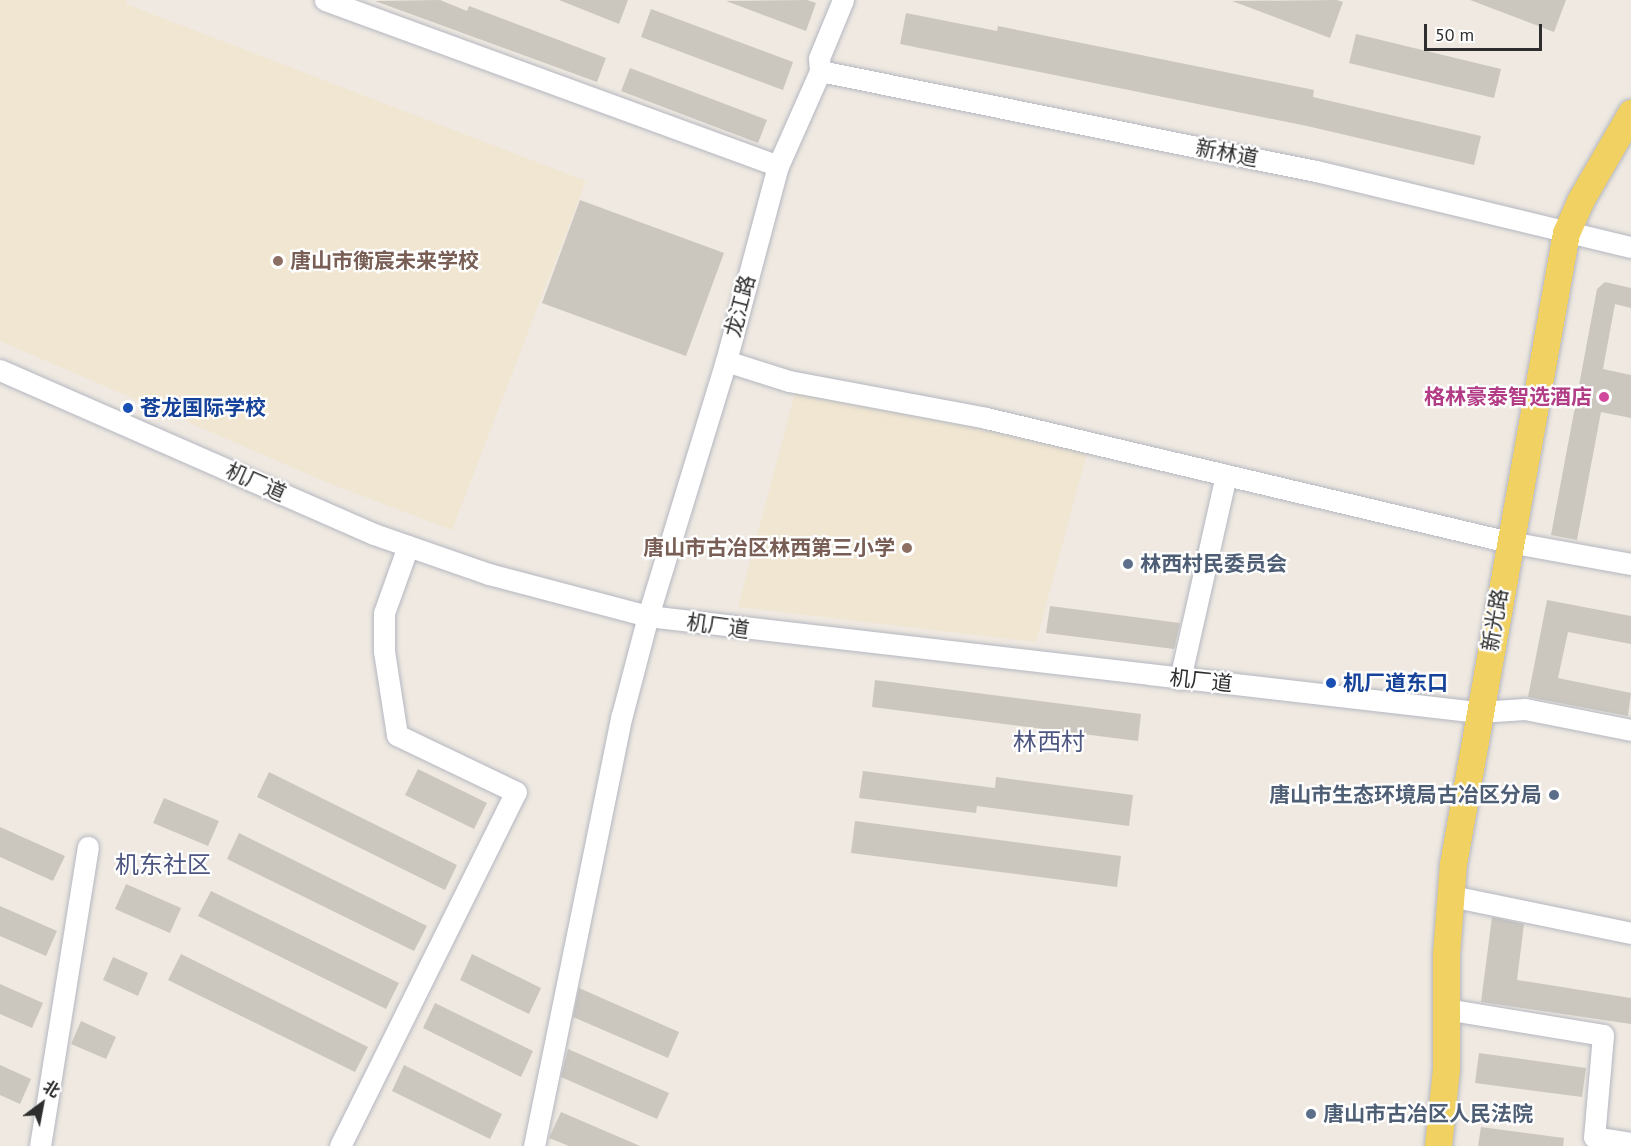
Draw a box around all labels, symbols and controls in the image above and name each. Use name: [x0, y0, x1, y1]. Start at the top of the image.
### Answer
scale bar: [1427, 12, 1546, 50]
text: 50 m: [1435, 23, 1474, 46]
street label: 新林道: [1194, 135, 1260, 171]
place label: 唐山市衡宸未来学校: [290, 248, 479, 274]
marker: 唐山市衡宸未来学校: [271, 254, 285, 268]
street label: 龙江路: [720, 272, 760, 340]
place label: 格林豪泰智选酒店: [1424, 384, 1592, 410]
marker: 格林豪泰智选酒店: [1597, 390, 1611, 404]
place label: 苍龙国际学校: [140, 395, 266, 421]
marker: 苍龙国际学校: [121, 401, 135, 415]
street label: 机厂道: [222, 458, 290, 506]
place label: 唐山市古冶区林西第三小学: [643, 535, 895, 561]
marker: 唐山市古冶区林西第三小学: [900, 541, 914, 555]
place label: 林西村民委员会: [1140, 551, 1287, 577]
marker: 林西村民委员会: [1121, 557, 1135, 571]
street label: 新光路: [1477, 587, 1513, 653]
street label: 机厂道: [685, 609, 751, 643]
street label: 机厂道: [1168, 665, 1234, 697]
place label: 机厂道东口: [1343, 670, 1448, 696]
marker: 机厂道东口: [1324, 676, 1338, 690]
district label: 林西村: [1013, 728, 1085, 756]
place label: 唐山市生态环境局古冶区分局: [1269, 782, 1542, 808]
marker: 唐山市生态环境局古冶区分局: [1547, 788, 1561, 802]
district label: 机东社区: [115, 851, 211, 879]
north arrow: [12, 1074, 72, 1134]
text: 北: [39, 1076, 64, 1101]
place label: 唐山市古冶区人民法院: [1323, 1101, 1533, 1127]
marker: 唐山市古冶区人民法院: [1304, 1107, 1318, 1121]

